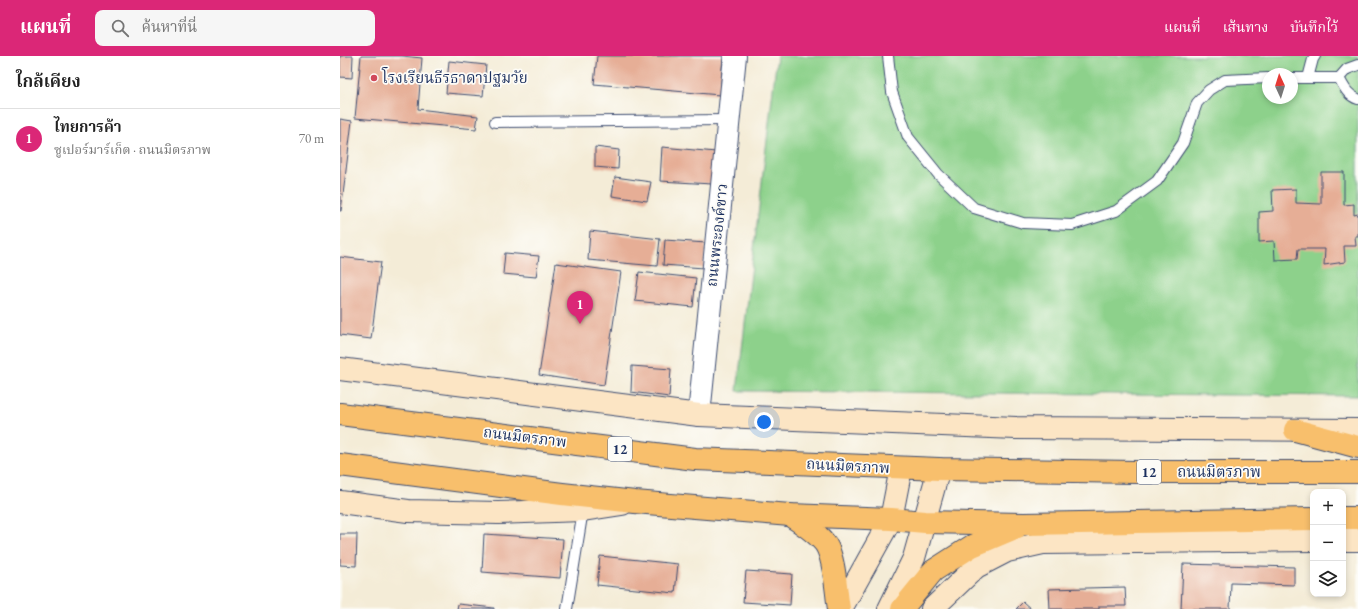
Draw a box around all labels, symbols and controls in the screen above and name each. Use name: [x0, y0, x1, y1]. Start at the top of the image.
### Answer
search box: [95, 10, 375, 46]
text: แผนที่: [20, 14, 71, 39]
icon: search: [109, 17, 131, 39]
text: ค้นหาที่นี่: [141, 17, 197, 36]
text: แผนที่: [1164, 18, 1201, 36]
text: เส้นทาง: [1223, 18, 1268, 36]
text: บันทึกไว้: [1290, 18, 1338, 36]
place label: โรงเรียนธีรธาดาปฐมวัย: [381, 67, 528, 87]
north arrow: [1262, 68, 1298, 104]
text: ใกล้เคียง: [16, 70, 81, 92]
marker: โรงเรียนธีรธาดาปฐมวัย: [369, 73, 379, 83]
text: ไทยการค้า: [54, 117, 122, 136]
text: 1: [26, 130, 32, 147]
text: 70 m: [299, 130, 324, 147]
text: ซูเปอร์มาร์เก็ต · ถนนมิตรภาพ: [54, 141, 211, 158]
street label: ถนนพระองค์ขาว: [702, 182, 731, 288]
pin: 1: [567, 291, 593, 324]
your location: [754, 412, 774, 432]
street label: ถนนมิตรภาพ: [482, 422, 568, 451]
road number: 12: [608, 437, 632, 461]
street label: ถนนมิตรภาพ: [806, 454, 890, 477]
road number: 12: [1137, 460, 1161, 484]
street label: ถนนมิตรภาพ: [1177, 462, 1261, 481]
map controls: [1310, 489, 1346, 597]
button: +: [1310, 489, 1346, 525]
button: −: [1310, 525, 1346, 561]
button: layers: [1310, 561, 1346, 597]

